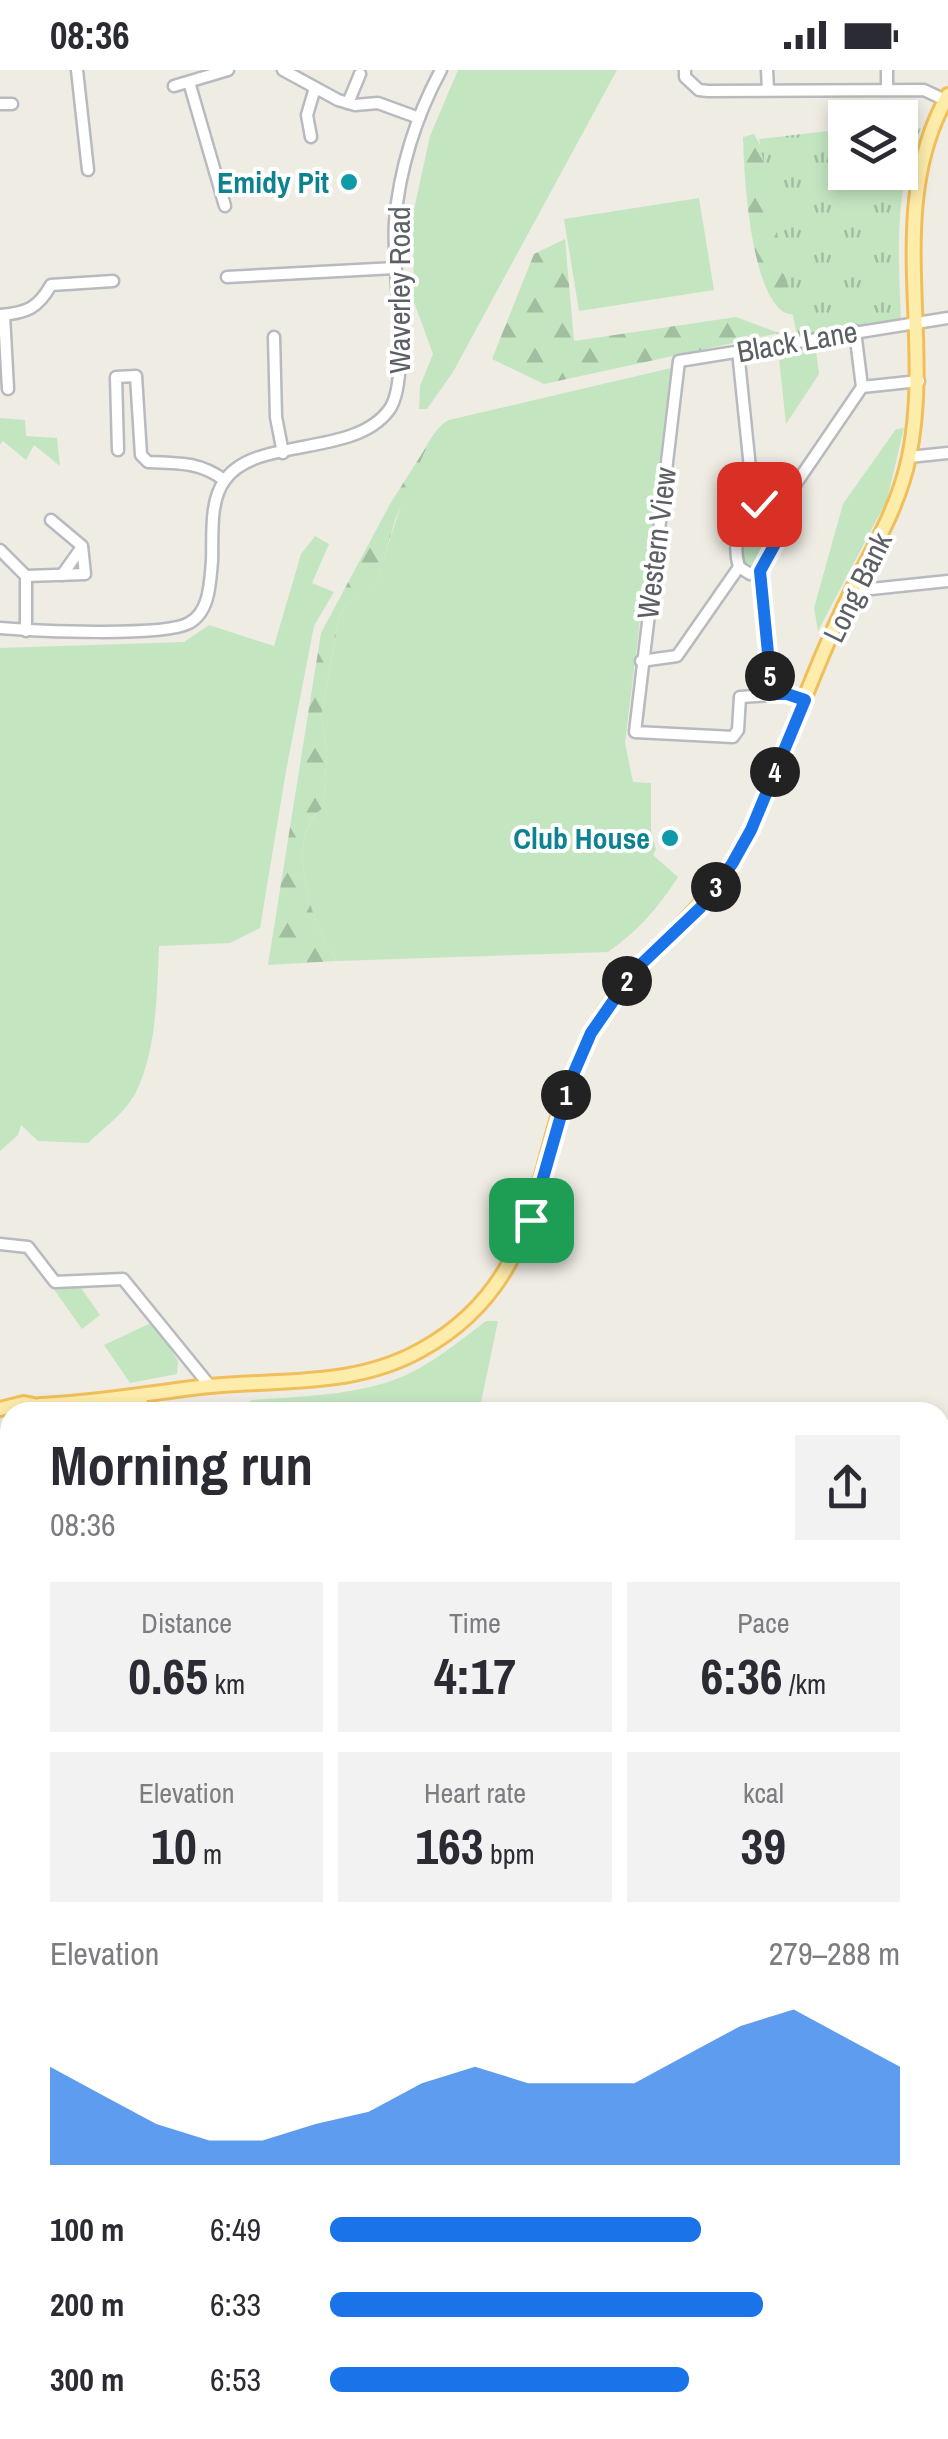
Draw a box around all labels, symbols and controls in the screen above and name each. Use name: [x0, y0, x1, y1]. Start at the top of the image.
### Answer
text: 08:36: [50, 10, 130, 61]
map controls: [828, 100, 918, 190]
button: layers: [828, 100, 918, 190]
place label: Emidy Pit: [217, 162, 329, 202]
marker: Emidy Pit: [338, 171, 360, 193]
street label: Waverley Road: [379, 206, 419, 374]
street label: Black Lane: [734, 311, 860, 371]
pin: [717, 462, 802, 547]
street label: Western View: [627, 465, 685, 621]
icon: check: [732, 477, 787, 532]
street label: Long Bank: [813, 525, 901, 649]
pin: 5: [745, 651, 795, 701]
text: 5: [764, 657, 776, 695]
pin: 4: [750, 747, 800, 797]
text: 4: [769, 753, 781, 791]
place label: Club House: [513, 818, 650, 858]
marker: Club House: [659, 827, 681, 849]
pin: 3: [691, 862, 741, 912]
text: 3: [710, 868, 722, 906]
pin: 2: [602, 956, 652, 1006]
text: 2: [621, 962, 633, 1000]
pin: 1: [541, 1070, 591, 1120]
text: 1: [560, 1076, 572, 1114]
pin: [489, 1178, 574, 1263]
icon: arrive: [504, 1193, 559, 1248]
text: Morning run: [50, 1428, 313, 1502]
button: share: [795, 1435, 900, 1540]
text: 08:36: [50, 1503, 116, 1546]
text: Distance: [141, 1604, 232, 1642]
text: Time: [449, 1604, 501, 1642]
text: Pace: [737, 1604, 790, 1642]
text: 0.65: [128, 1642, 208, 1710]
text: 4:17: [434, 1642, 516, 1710]
text: 6:36: [701, 1642, 783, 1710]
text: km: [208, 1665, 245, 1703]
text: /km: [783, 1665, 826, 1703]
text: Elevation: [139, 1774, 235, 1812]
text: Heart rate: [424, 1774, 526, 1812]
text: kcal: [743, 1774, 784, 1812]
text: 10: [151, 1812, 197, 1880]
text: 163: [415, 1812, 484, 1880]
text: 39: [741, 1812, 786, 1880]
text: m: [197, 1835, 222, 1873]
text: bpm: [484, 1835, 535, 1873]
text: Elevation: [50, 1932, 159, 1975]
text: 279–288 m: [769, 1932, 900, 1975]
text: 100 m: [50, 2208, 124, 2251]
text: 6:49: [210, 2208, 261, 2251]
text: 200 m: [50, 2283, 124, 2326]
text: 6:33: [210, 2283, 261, 2326]
text: 300 m: [50, 2358, 124, 2401]
text: 6:53: [210, 2358, 261, 2401]

